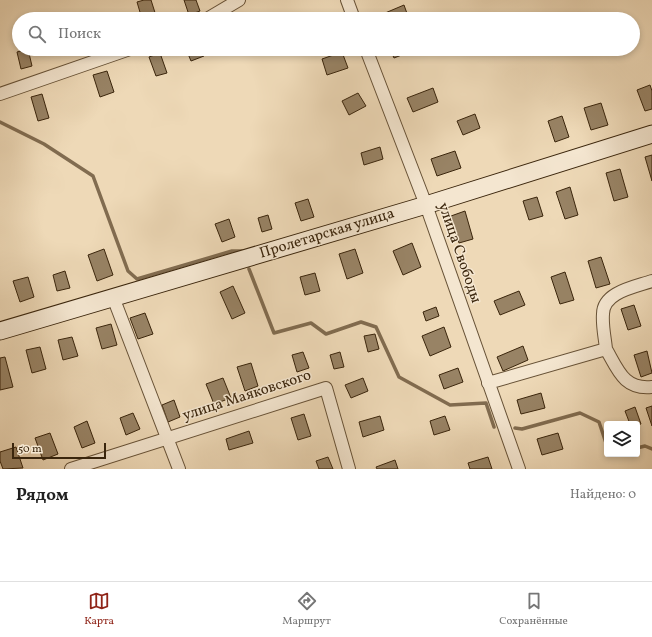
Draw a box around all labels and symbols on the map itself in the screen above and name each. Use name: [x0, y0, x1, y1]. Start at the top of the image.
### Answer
street label: улица Свободы: [432, 200, 486, 307]
street label: Пролетарская улица: [257, 203, 397, 265]
street label: улица Маяковского: [180, 365, 314, 427]
scale bar: [12, 441, 106, 460]

